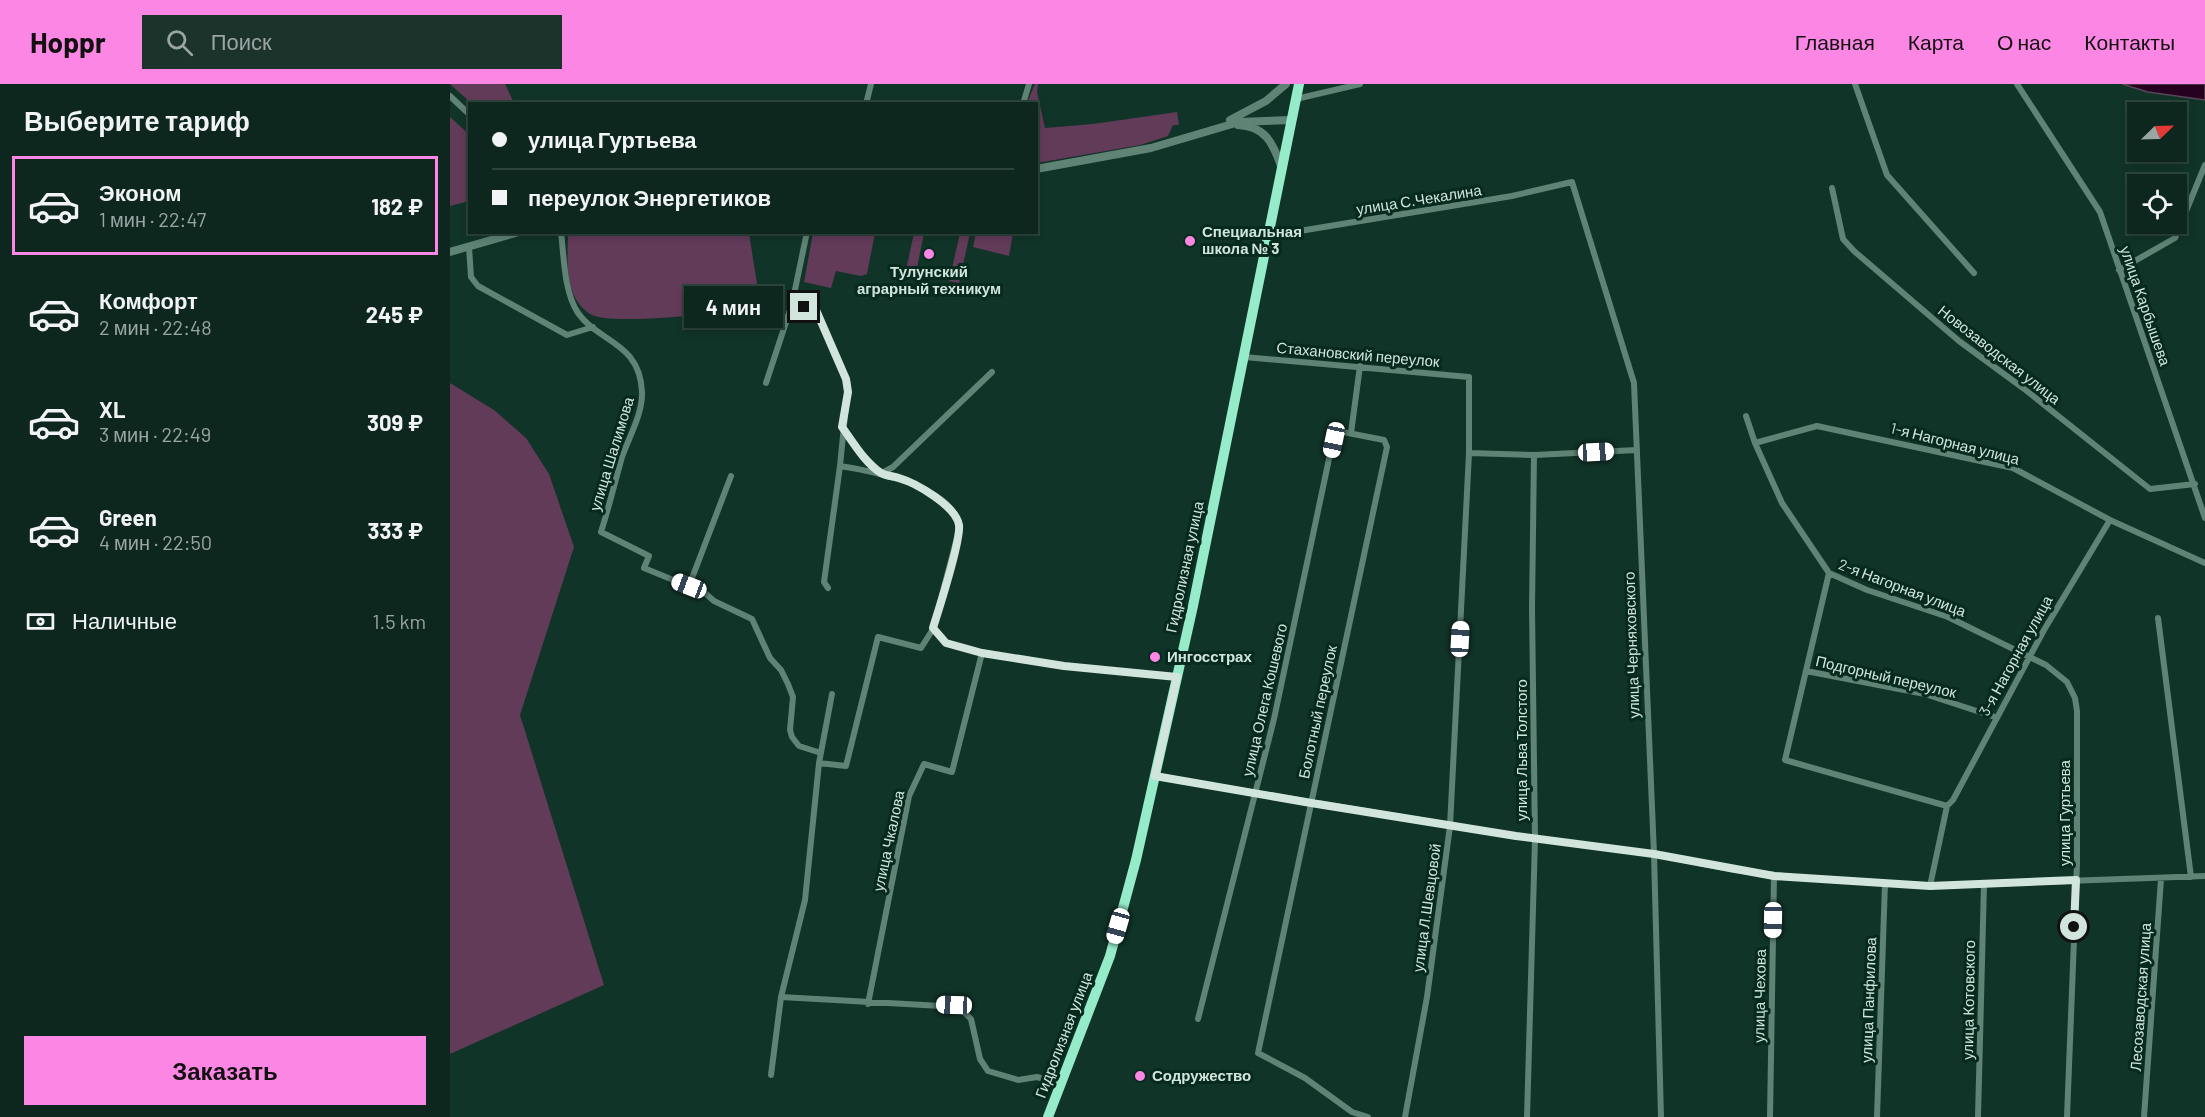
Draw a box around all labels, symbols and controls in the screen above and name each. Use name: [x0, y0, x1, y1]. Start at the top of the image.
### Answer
search box: [142, 15, 562, 69]
text: Hoppr: [30, 25, 106, 59]
icon: search: [163, 26, 196, 59]
text: Поиск: [211, 28, 272, 54]
text: Главная: [1795, 29, 1875, 54]
text: Карта: [1908, 29, 1964, 54]
text: О нас: [1997, 29, 2051, 54]
text: Контакты: [2084, 29, 2175, 54]
north arrow: [2127, 102, 2187, 162]
map controls: [2127, 102, 2187, 234]
text: Выберите тариф: [24, 104, 250, 136]
text: улица Гуртьева: [528, 126, 697, 152]
button: locate: [2127, 174, 2187, 234]
icon: car: [27, 179, 81, 233]
text: Эконом: [99, 179, 182, 205]
street label: улица С.Чекалина: [1355, 180, 1483, 218]
text: переулок Энергетиков: [528, 184, 771, 210]
text: 182 ₽: [371, 193, 423, 219]
text: 1 мин · 22:47: [99, 207, 206, 231]
place label: Специальная школа № 3: [1202, 222, 1302, 257]
marker: Специальная школа № 3: [1183, 234, 1197, 248]
street label: улица Карбышева: [2117, 243, 2175, 369]
marker: Тулунский аграрный техникум: [922, 247, 936, 261]
place label: Тулунский аграрный техникум: [857, 262, 1001, 297]
callout: 4 мин: [684, 286, 783, 328]
icon: car: [27, 287, 81, 341]
text: Комфорт: [99, 287, 198, 313]
route end: [790, 293, 817, 320]
text: 4 мин: [706, 295, 761, 319]
text: 245 ₽: [366, 301, 423, 327]
street label: Новозаводская улица: [1935, 301, 2065, 408]
text: 2 мин · 22:48: [99, 315, 212, 339]
street label: Стахановский переулок: [1276, 338, 1441, 370]
street label: улица Шалимова: [585, 394, 637, 513]
icon: car: [27, 395, 81, 449]
text: XL: [99, 396, 125, 422]
text: 309 ₽: [367, 409, 423, 435]
street label: 1-я Нагорная улица: [1889, 418, 2022, 468]
car: [1321, 421, 1347, 459]
text: 3 мин · 22:49: [99, 422, 211, 446]
car: [1578, 442, 1614, 462]
street label: Гидролизная улица: [1161, 499, 1207, 634]
icon: car: [27, 503, 81, 557]
text: Green: [99, 504, 157, 530]
text: 333 ₽: [368, 517, 423, 543]
text: 4 мин · 22:50: [99, 530, 212, 554]
street label: 2-я Нагорная улица: [1836, 554, 1969, 620]
car: [669, 571, 709, 601]
street label: улица Черняховского: [1619, 571, 1643, 719]
street label: 3-я Нагорная улица: [1975, 592, 2056, 719]
icon: cash: [24, 605, 57, 638]
text: Наличные: [72, 607, 177, 633]
text: 1.5 km: [373, 609, 426, 633]
car: [1450, 621, 1470, 657]
street label: улица Олега Кошевого: [1238, 622, 1290, 778]
street label: Болотный переулок: [1294, 643, 1340, 780]
place label: Ингосстрах: [1167, 647, 1252, 665]
marker: Ингосстрах: [1148, 650, 1162, 664]
street label: Подгорный переулок: [1814, 651, 1959, 701]
street label: улица Льва Толстого: [1512, 679, 1530, 821]
street label: улица Гуртьева: [2055, 759, 2073, 866]
street label: улица Чкалова: [869, 788, 908, 893]
street label: улица Л.Шевцовой: [1408, 842, 1444, 973]
car: [1764, 902, 1782, 938]
car: [1104, 906, 1132, 946]
route start: [2060, 913, 2087, 940]
street label: Лесозаводская улица: [2126, 921, 2154, 1072]
street label: улица Панфилова: [1857, 936, 1879, 1063]
street label: улица Котовского: [1958, 940, 1978, 1060]
street label: улица Чехова: [1749, 948, 1769, 1043]
street label: Гидролизная улица: [1031, 968, 1096, 1100]
car: [936, 995, 972, 1015]
button: Заказать: [24, 1036, 426, 1105]
place label: Содружество: [1152, 1066, 1251, 1084]
marker: Содружество: [1133, 1069, 1147, 1083]

